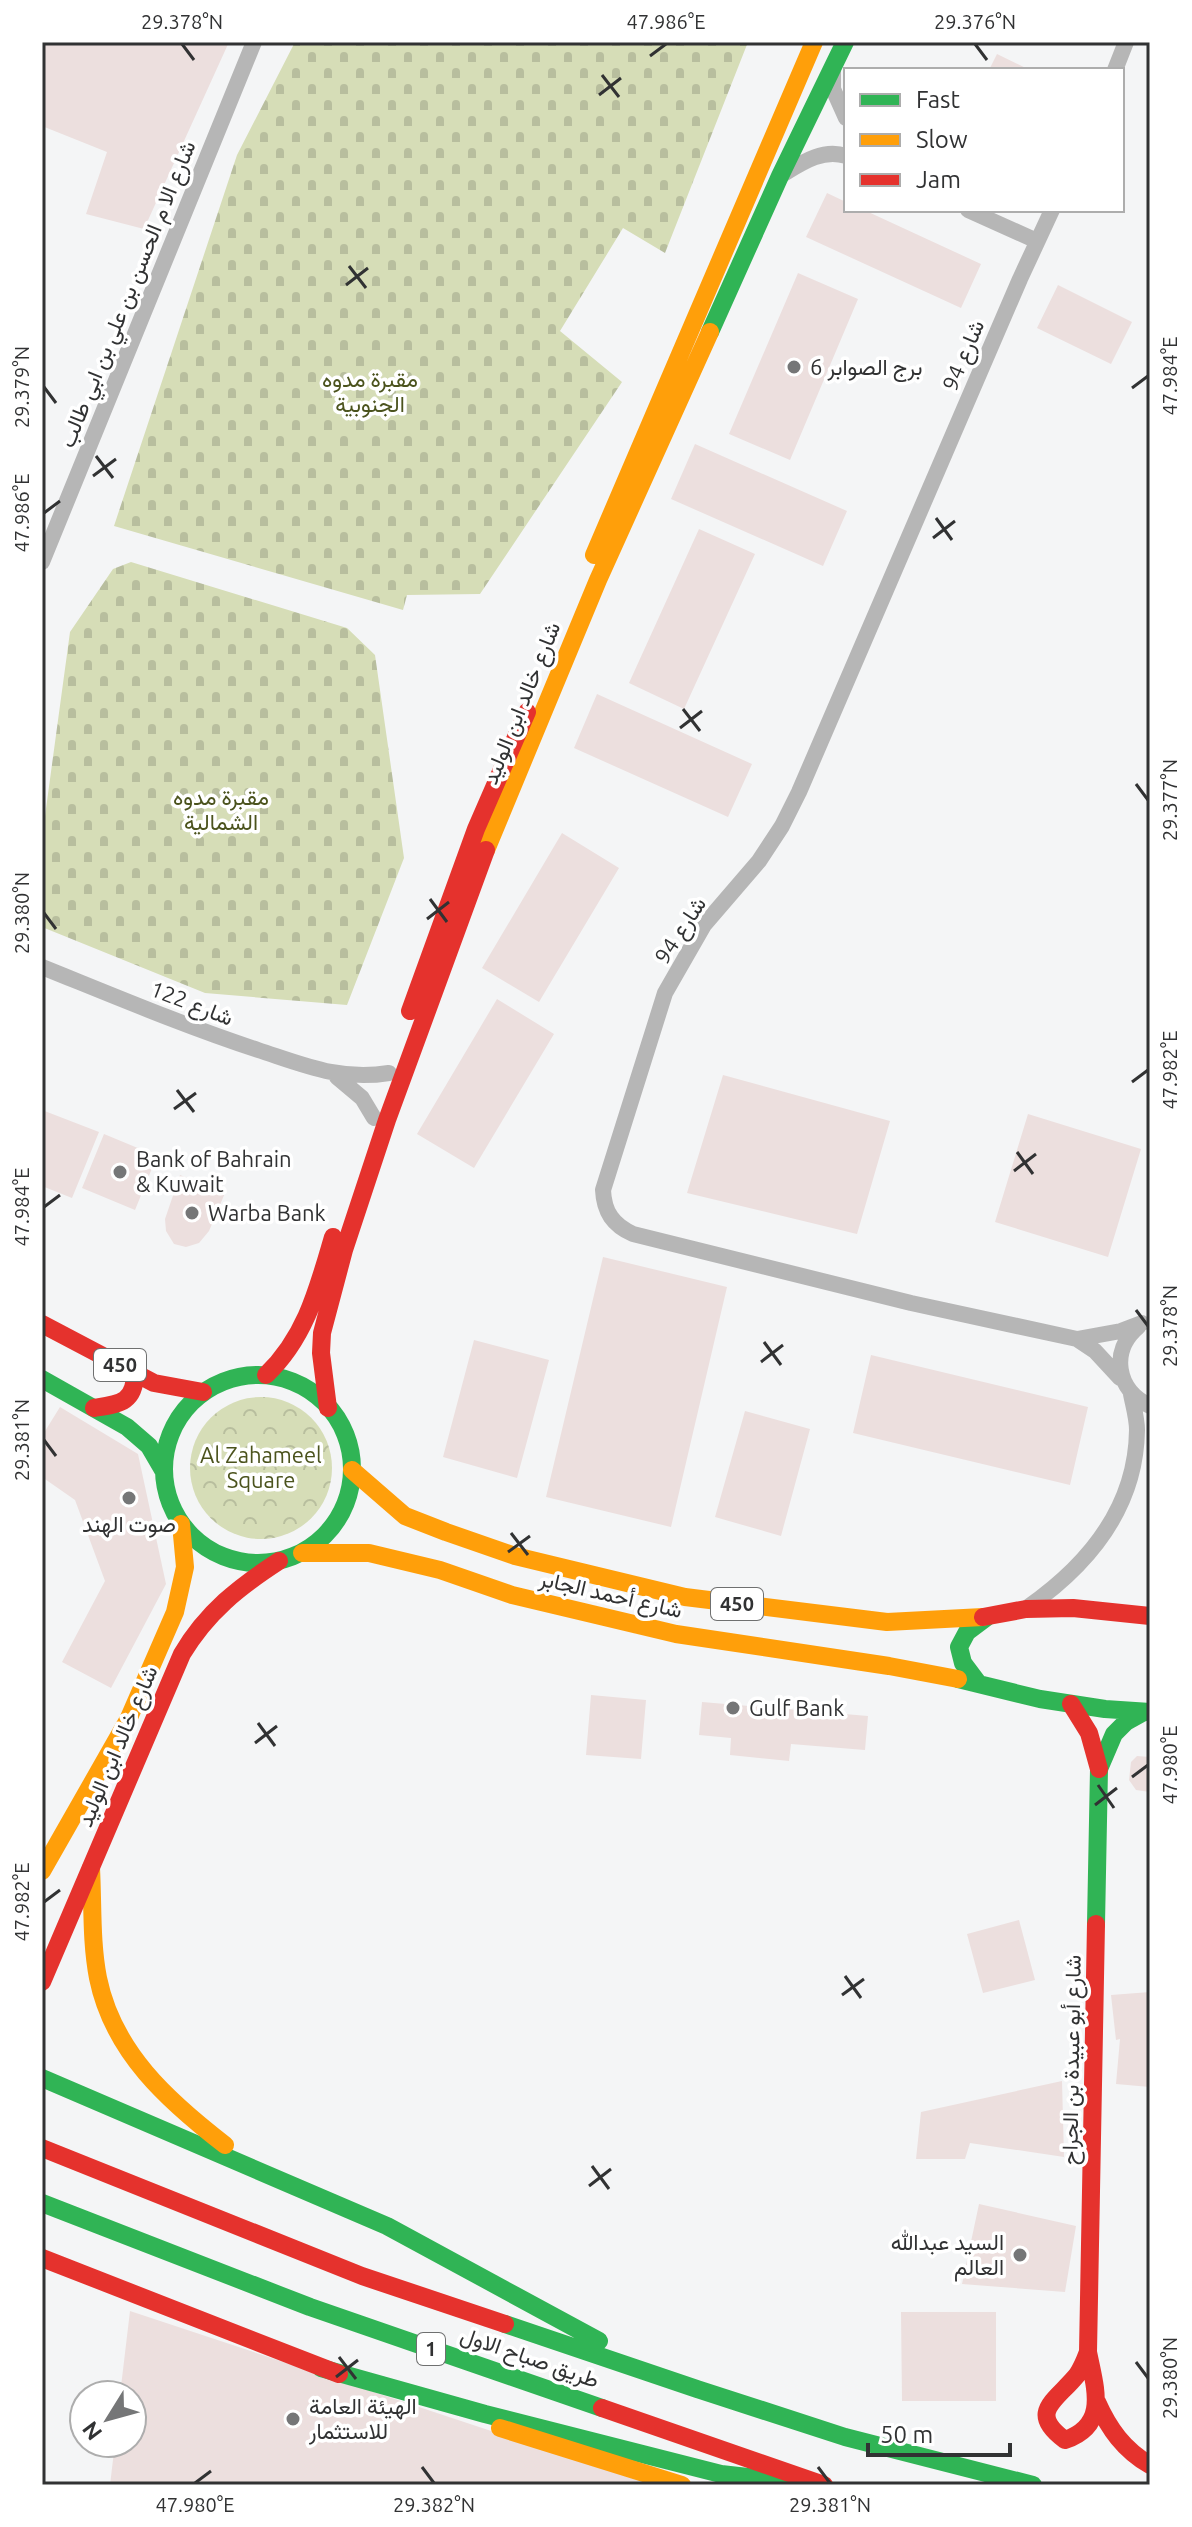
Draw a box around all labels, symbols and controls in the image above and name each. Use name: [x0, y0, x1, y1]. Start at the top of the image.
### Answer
text: 29.378°N: [141, 10, 223, 33]
text: 47.986°E: [627, 10, 706, 33]
text: 29.376°N: [934, 10, 1016, 33]
legend: [844, 68, 1124, 212]
text: Fast: [916, 86, 960, 113]
text: Slow: [916, 126, 968, 153]
street label: شارع الا م الحسن بن علي بن ابي طالب: [53, 137, 206, 453]
text: Jam: [916, 166, 961, 193]
street label: شارع 94: [937, 316, 991, 395]
text: 47.984°E: [1158, 337, 1181, 416]
text: 29.379°N: [10, 346, 33, 428]
place label: برج الصوابر 6: [810, 354, 922, 382]
marker: برج الصوابر 6: [785, 358, 803, 376]
park label: مقبرة مدوه الجنوبية: [322, 366, 418, 418]
text: 47.986°E: [10, 474, 33, 553]
street label: شارع خالد ابن الوليد: [477, 618, 567, 789]
text: 29.377°N: [1158, 759, 1181, 841]
park label: مقبرة مدوه الشمالية: [173, 784, 269, 835]
text: 29.380°N: [10, 872, 33, 954]
street label: شارع 94: [649, 892, 713, 969]
street label: شارع 122: [146, 975, 237, 1033]
text: 47.982°E: [1158, 1031, 1181, 1110]
place label: Bank of Bahrain & Kuwait: [136, 1146, 292, 1196]
marker: Bank of Bahrain & Kuwait: [111, 1163, 129, 1181]
text: 47.984°E: [10, 1168, 33, 1247]
place label: Warba Bank: [208, 1200, 326, 1225]
marker: Warba Bank: [183, 1204, 201, 1222]
text: 29.378°N: [1158, 1285, 1181, 1367]
road number: 450: [94, 1349, 146, 1381]
text: 29.381°N: [10, 1399, 33, 1481]
park label: Al Zahameel Square: [200, 1442, 322, 1492]
marker: صوت الهند: [120, 1489, 138, 1507]
place label: صوت الهند: [82, 1511, 176, 1538]
street label: شارع أحمد الجابر: [536, 1565, 685, 1625]
road number: 450: [711, 1588, 763, 1620]
street label: شارع خالد ابن الوليد: [71, 1661, 165, 1831]
place label: Gulf Bank: [749, 1695, 844, 1720]
marker: Gulf Bank: [724, 1699, 742, 1717]
text: 47.980°E: [1158, 1726, 1181, 1805]
text: 47.982°E: [10, 1863, 33, 1942]
street label: شارع أبو عبيدة بن الجراح: [1056, 1955, 1088, 2165]
place label: السيد عبدالله العالم: [891, 2229, 1004, 2282]
marker: السيد عبدالله العالم: [1011, 2246, 1029, 2264]
street label: طريق صباح الاول: [457, 2321, 603, 2395]
road number: 1: [417, 2333, 445, 2365]
text: 29.380°N: [1158, 2337, 1181, 2419]
north arrow: [68, 2379, 148, 2459]
place label: الهيئة العامة للاستثمار: [308, 2393, 417, 2445]
scale bar: [868, 2407, 1010, 2457]
marker: الهيئة العامة للاستثمار: [284, 2410, 302, 2428]
text: N: [77, 2417, 107, 2445]
text: 50 m: [880, 2421, 933, 2448]
text: 47.980°E: [156, 2493, 235, 2516]
text: 29.382°N: [393, 2493, 475, 2516]
text: 29.381°N: [789, 2493, 871, 2516]

